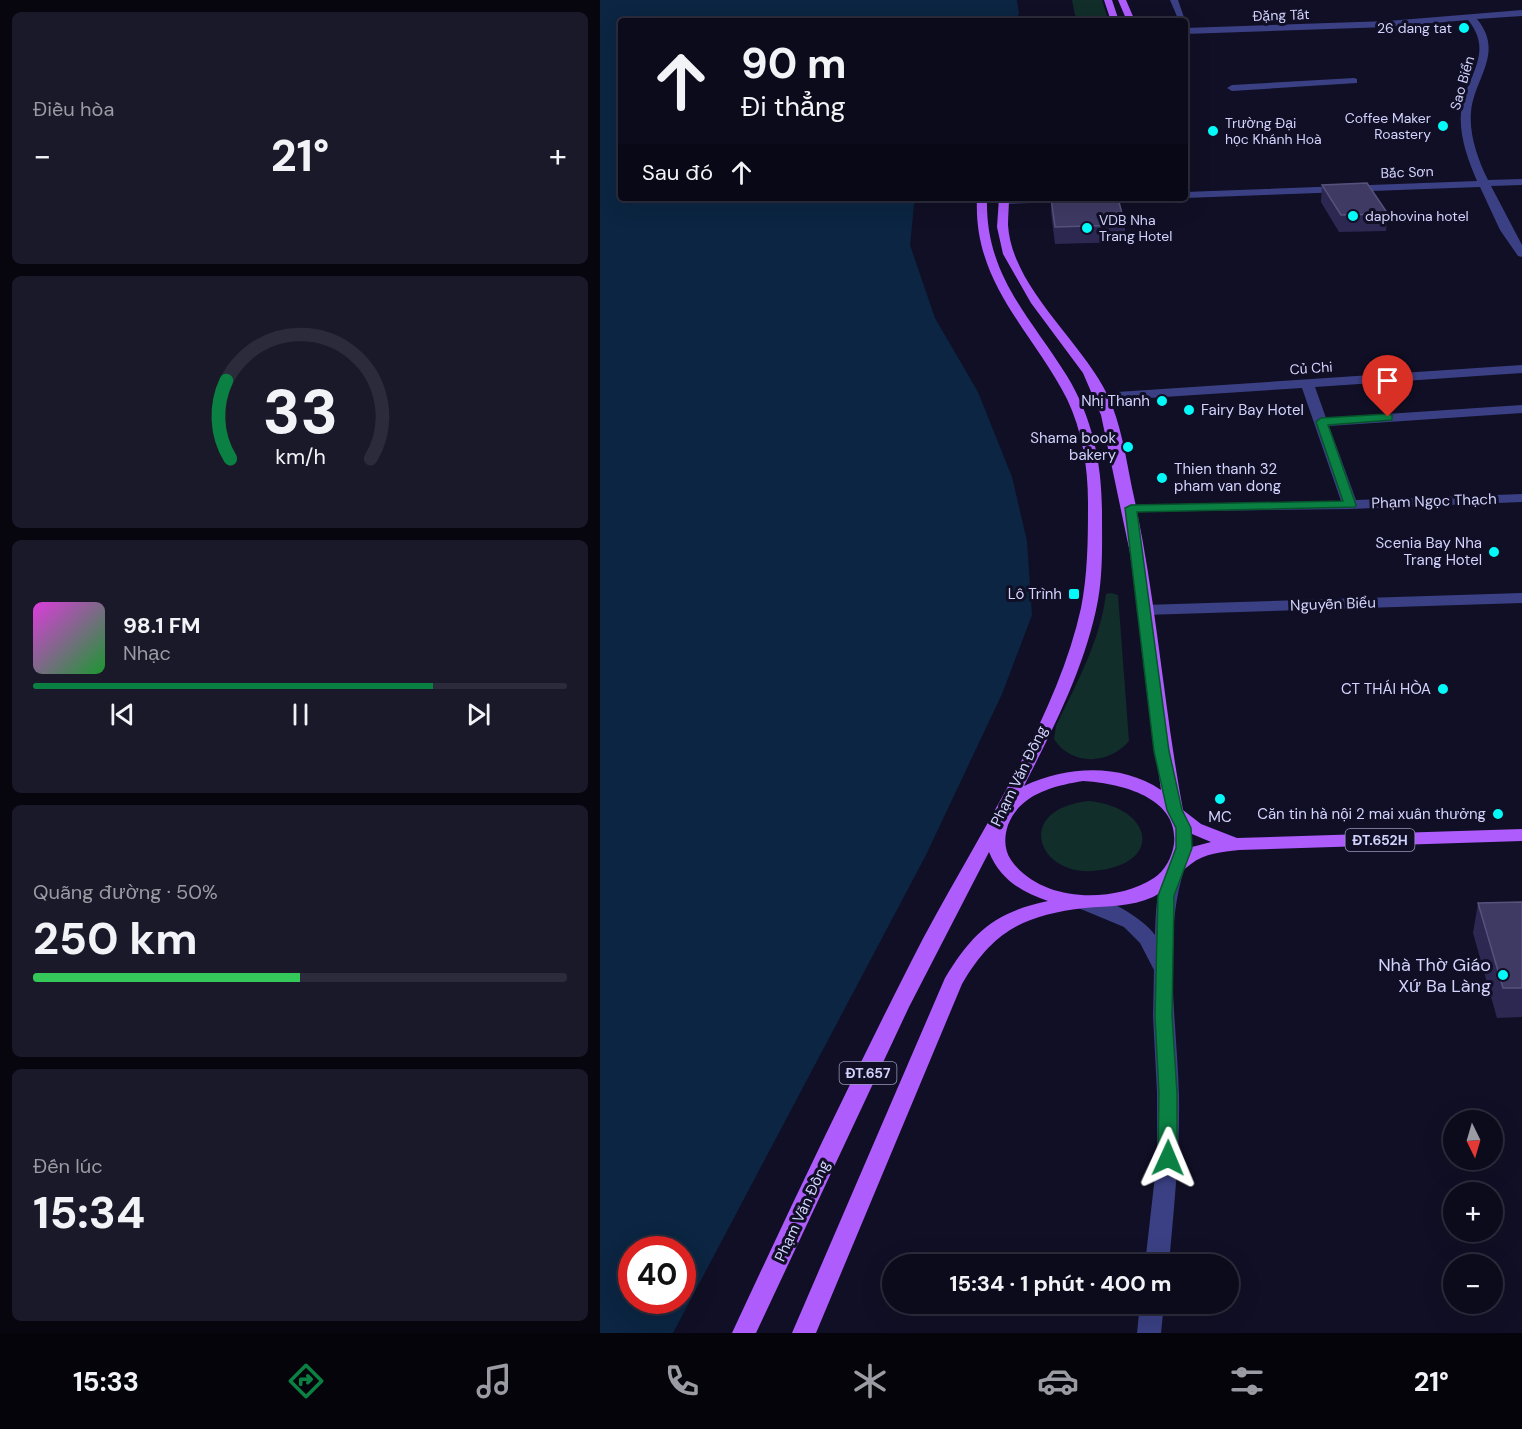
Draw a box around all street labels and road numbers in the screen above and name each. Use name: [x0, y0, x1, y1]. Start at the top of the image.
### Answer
street label: Đặng Tất: [1252, 5, 1310, 25]
street label: Sao Biển: [1446, 54, 1478, 112]
street label: Bắc Sơn: [1380, 162, 1434, 182]
street label: Củ Chi: [1289, 358, 1333, 378]
street label: Phạm Ngọc Thạch: [1371, 489, 1497, 513]
street label: Nguyễn Biểu: [1290, 593, 1376, 615]
street label: Phạm Văn Đồng: [986, 722, 1052, 830]
road number: ĐT.652H: [1346, 829, 1414, 851]
road number: ĐT.657: [840, 1062, 896, 1084]
street label: Phạm Văn Đồng: [770, 1157, 834, 1265]

